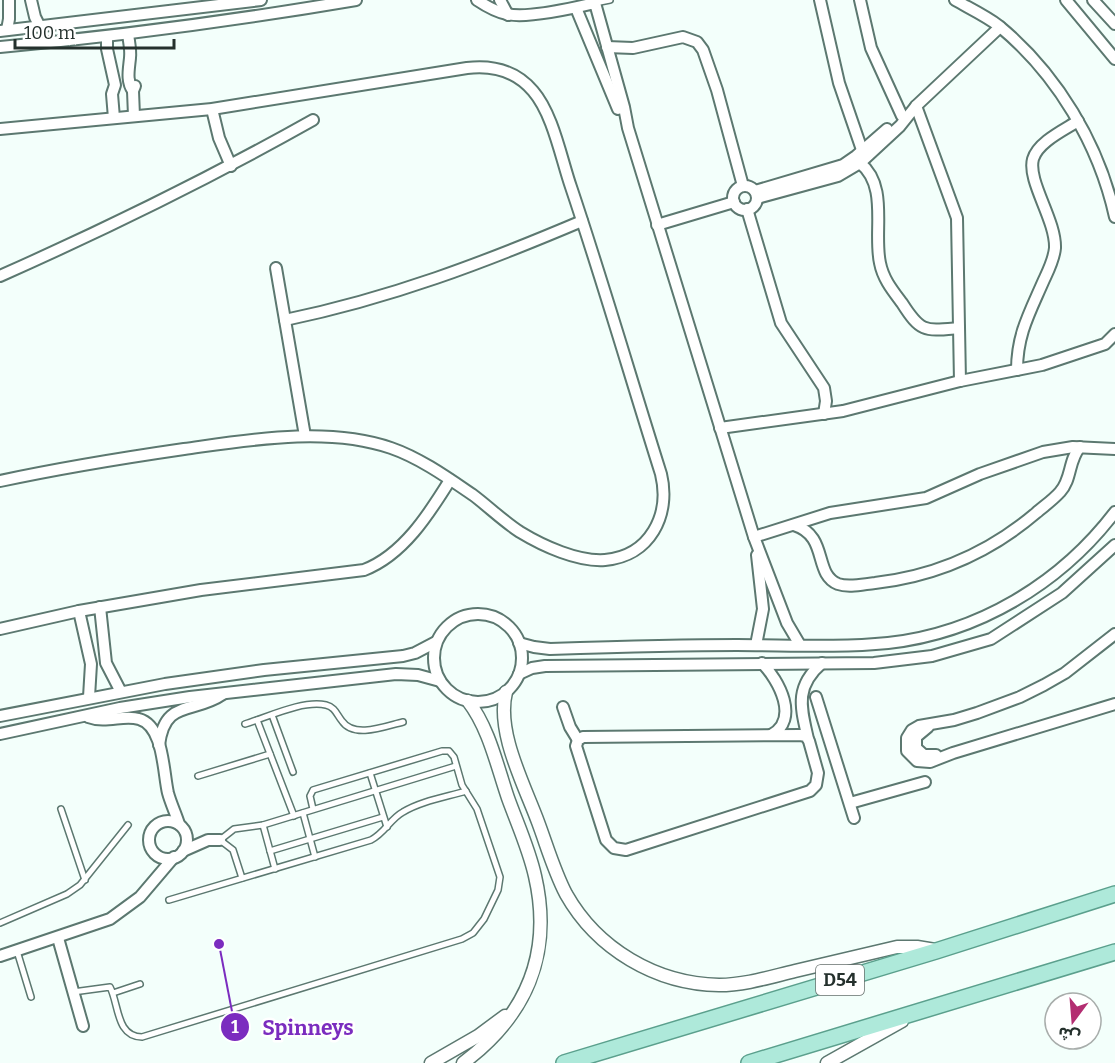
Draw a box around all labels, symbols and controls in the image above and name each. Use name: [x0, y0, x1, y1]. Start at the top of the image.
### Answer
scale bar: [15, 12, 174, 50]
text: 100 m: [24, 22, 75, 44]
road number: D54: [816, 965, 864, 995]
north arrow: [1043, 991, 1103, 1051]
callout: Spinneys: [220, 1008, 366, 1047]
text: Spinneys: [262, 1015, 354, 1041]
text: 1: [231, 1016, 239, 1038]
text: ش: [1056, 1023, 1082, 1047]

